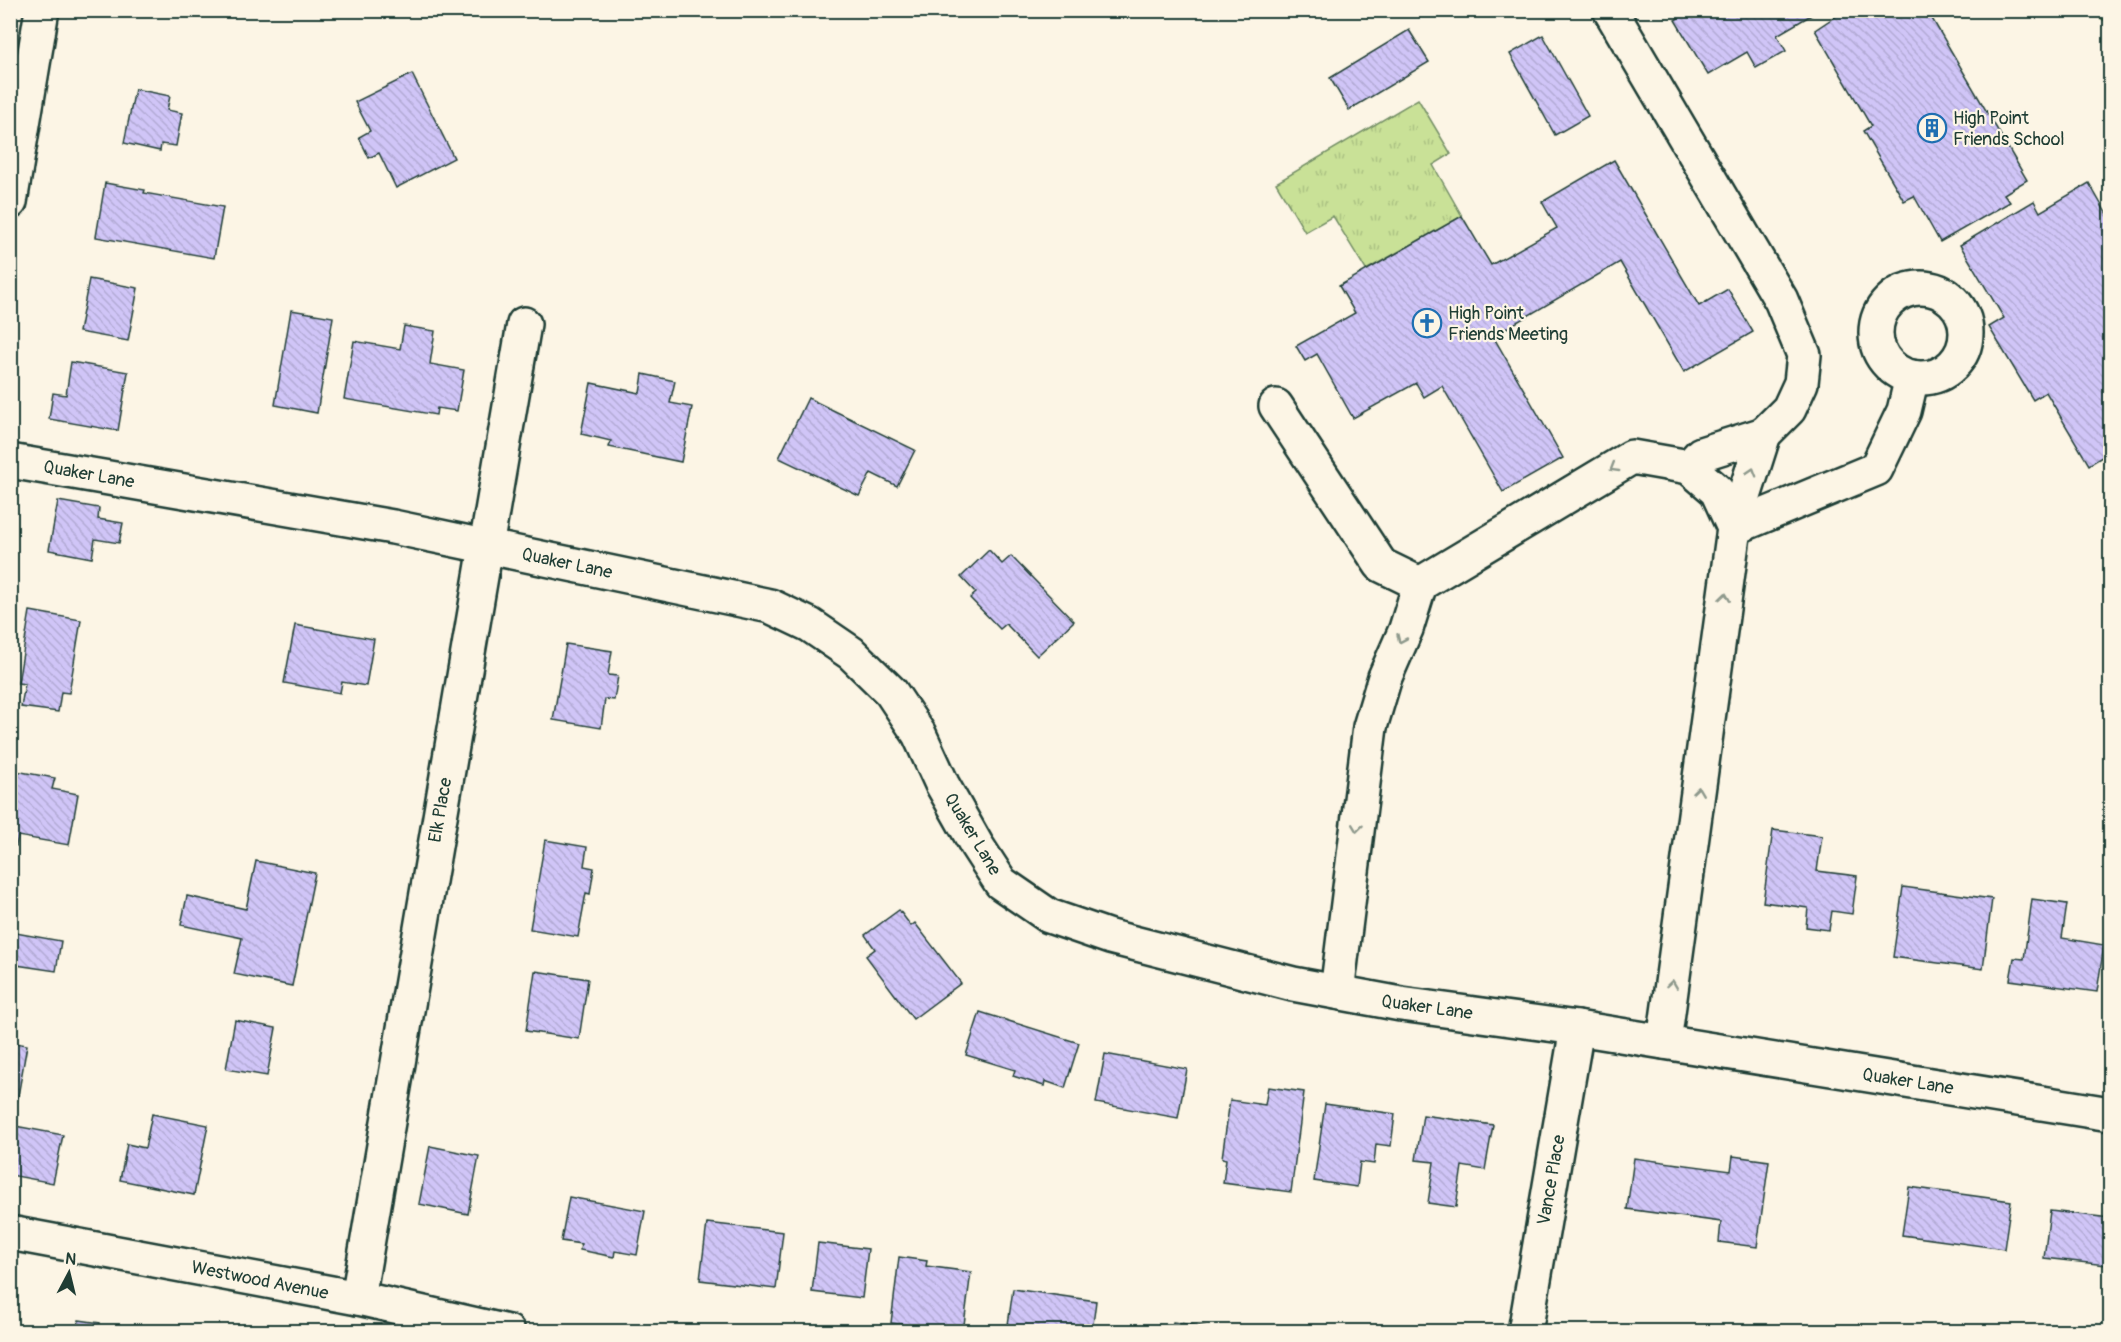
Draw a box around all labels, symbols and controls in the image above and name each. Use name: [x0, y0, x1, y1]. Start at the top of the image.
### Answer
place label: High Point Friends School: [1953, 107, 2065, 151]
building icon: High Point Friends School: [1916, 112, 1948, 144]
place label: High Point Friends Meeting: [1448, 302, 1568, 346]
church icon: High Point Friends Meeting: [1411, 307, 1443, 339]
street label: Quaker Lane: [42, 455, 136, 494]
one-way arrow: [1610, 461, 1620, 473]
one-way arrow: [1745, 467, 1757, 478]
street label: Quaker Lane: [519, 543, 614, 584]
one-way arrow: [1718, 593, 1730, 602]
one-way arrow: [1396, 633, 1408, 644]
street label: Elk Place: [423, 776, 458, 844]
one-way arrow: [1692, 786, 1704, 795]
street label: Quaker Lane: [939, 789, 1006, 880]
one-way arrow: [1352, 823, 1364, 833]
one-way arrow: [1665, 979, 1677, 988]
street label: Quaker Lane: [1380, 990, 1474, 1025]
street label: Quaker Lane: [1861, 1063, 1955, 1100]
street label: Vance Place: [1532, 1133, 1571, 1227]
north arrow: [39, 1243, 99, 1303]
text: N: [64, 1249, 77, 1270]
street label: Westwood Avenue: [189, 1256, 330, 1305]

